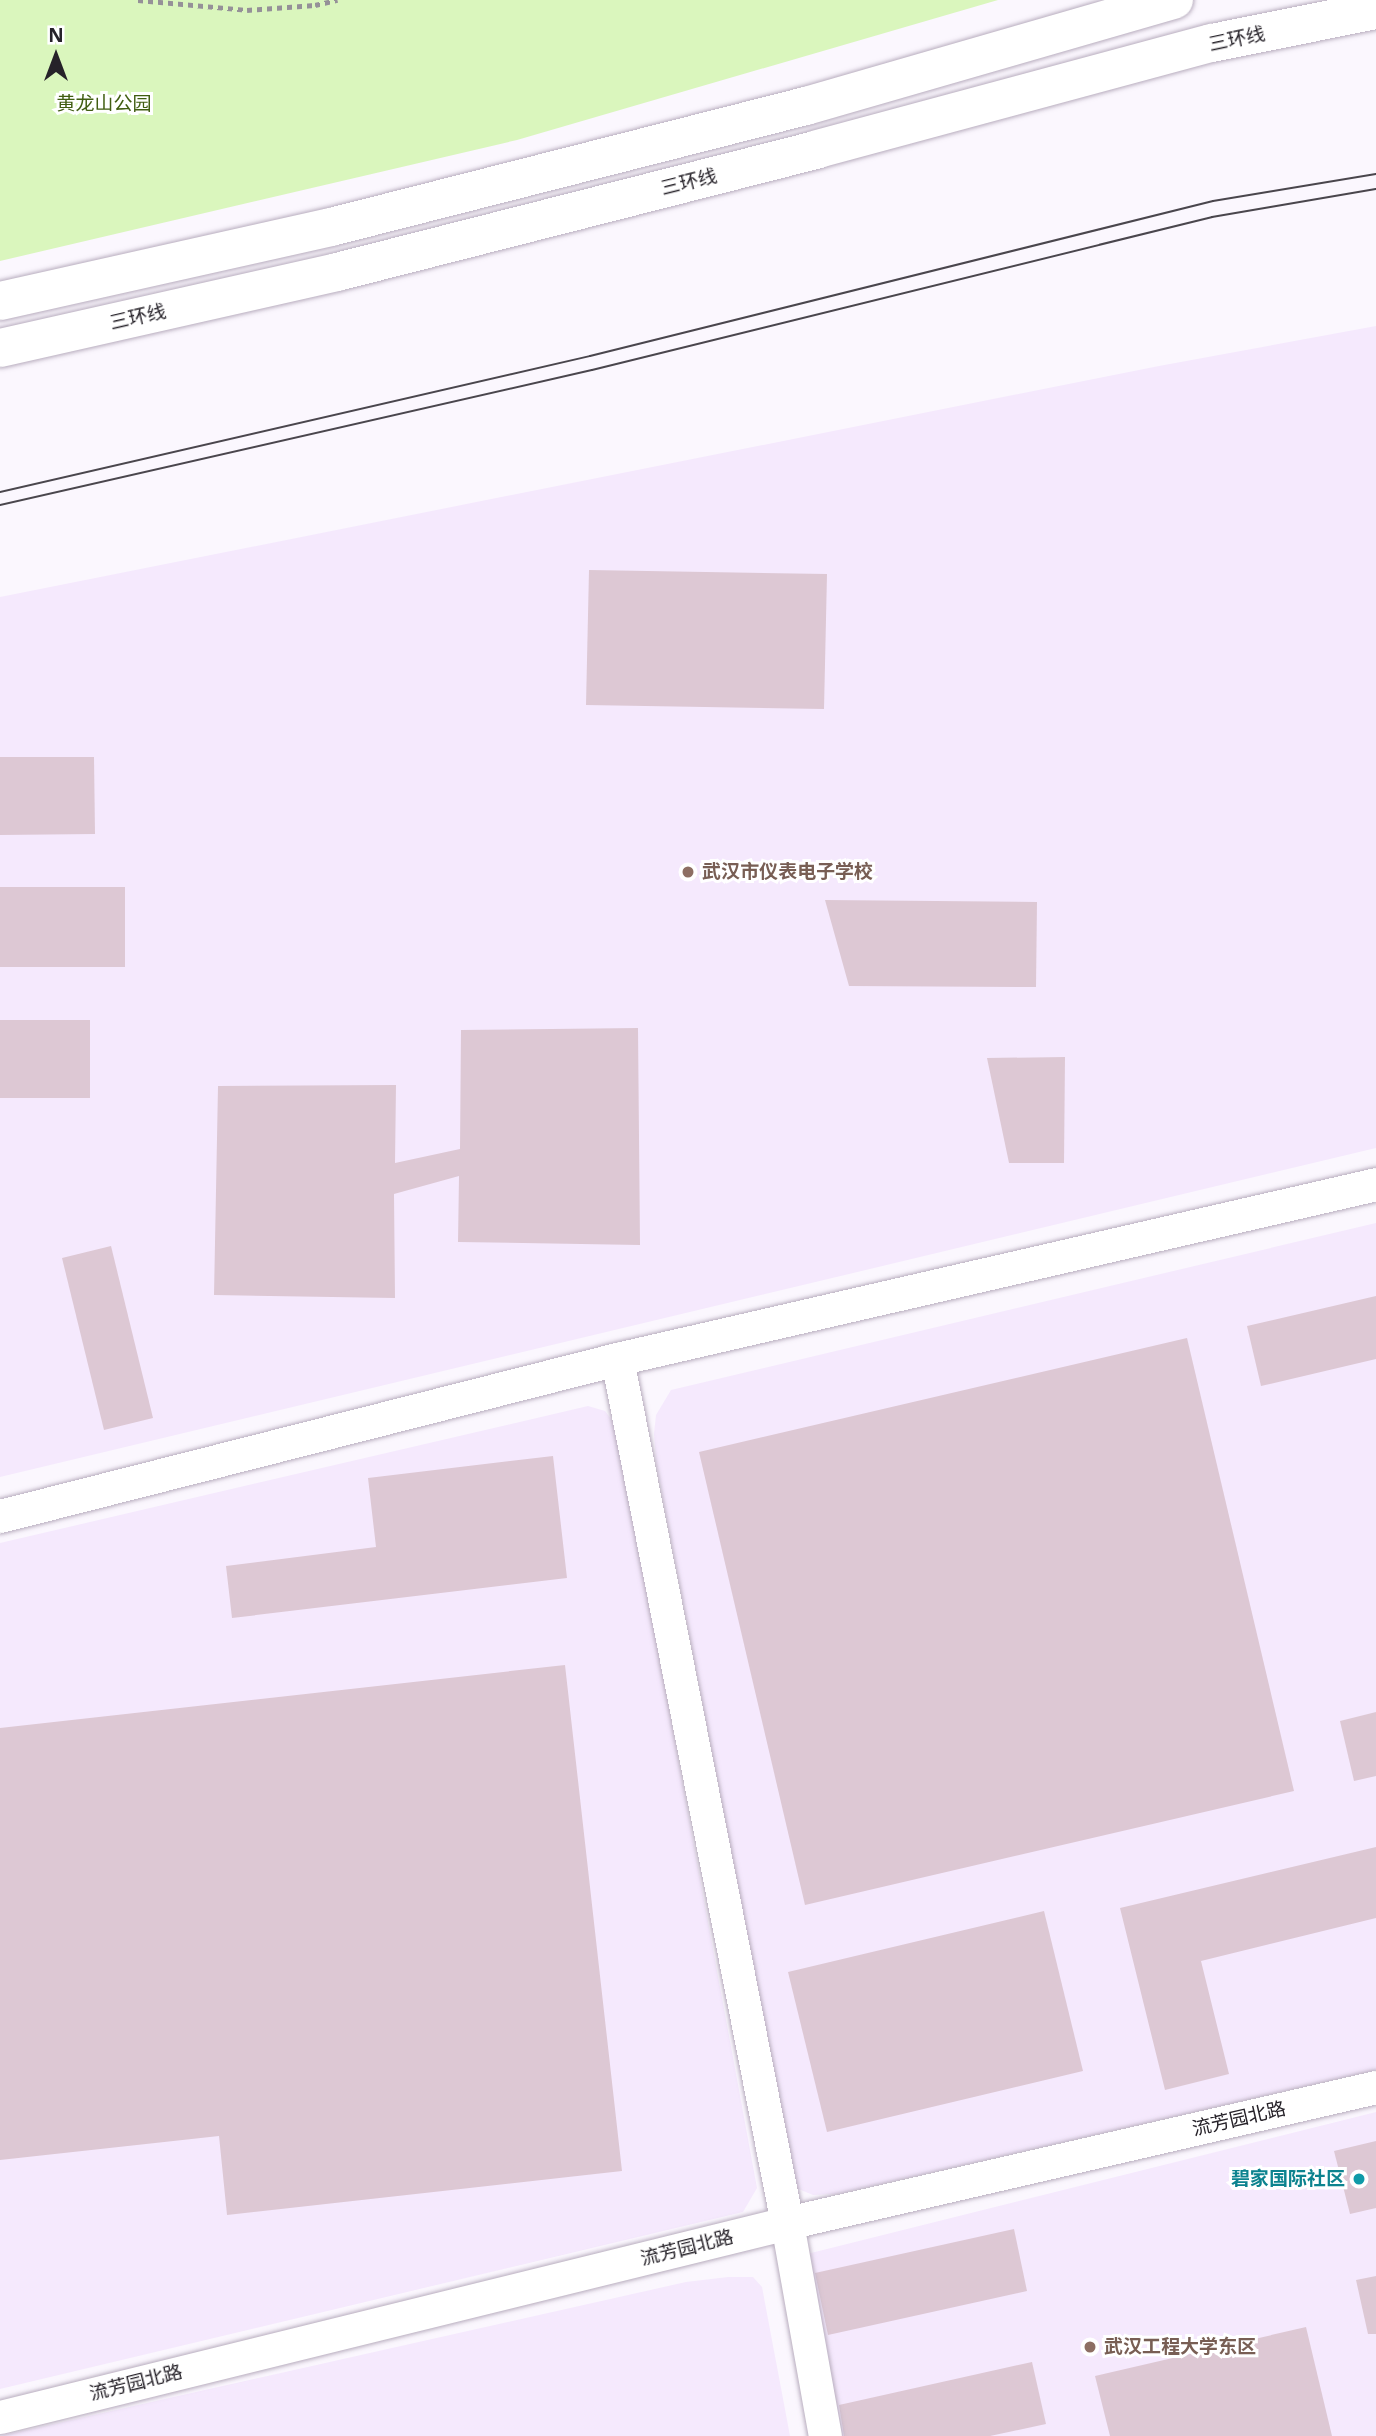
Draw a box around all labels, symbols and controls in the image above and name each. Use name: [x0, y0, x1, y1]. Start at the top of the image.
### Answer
north arrow: [21, 21, 91, 91]
text: N: [48, 22, 64, 48]
street label: 三环线: [1207, 22, 1267, 56]
park label: 黄龙山公园: [57, 93, 151, 115]
street label: 三环线: [659, 164, 719, 200]
street label: 三环线: [108, 299, 168, 335]
place label: 武汉市仪表电子学校: [702, 861, 873, 883]
marker: 武汉市仪表电子学校: [680, 864, 696, 880]
street label: 流芳园北路: [1190, 2097, 1288, 2141]
place label: 碧家国际社区: [1231, 2168, 1345, 2190]
marker: 碧家国际社区: [1351, 2171, 1367, 2187]
street label: 流芳园北路: [638, 2225, 736, 2271]
place label: 武汉工程大学东区: [1104, 2336, 1256, 2358]
marker: 武汉工程大学东区: [1082, 2339, 1098, 2355]
street label: 流芳园北路: [87, 2360, 185, 2406]

